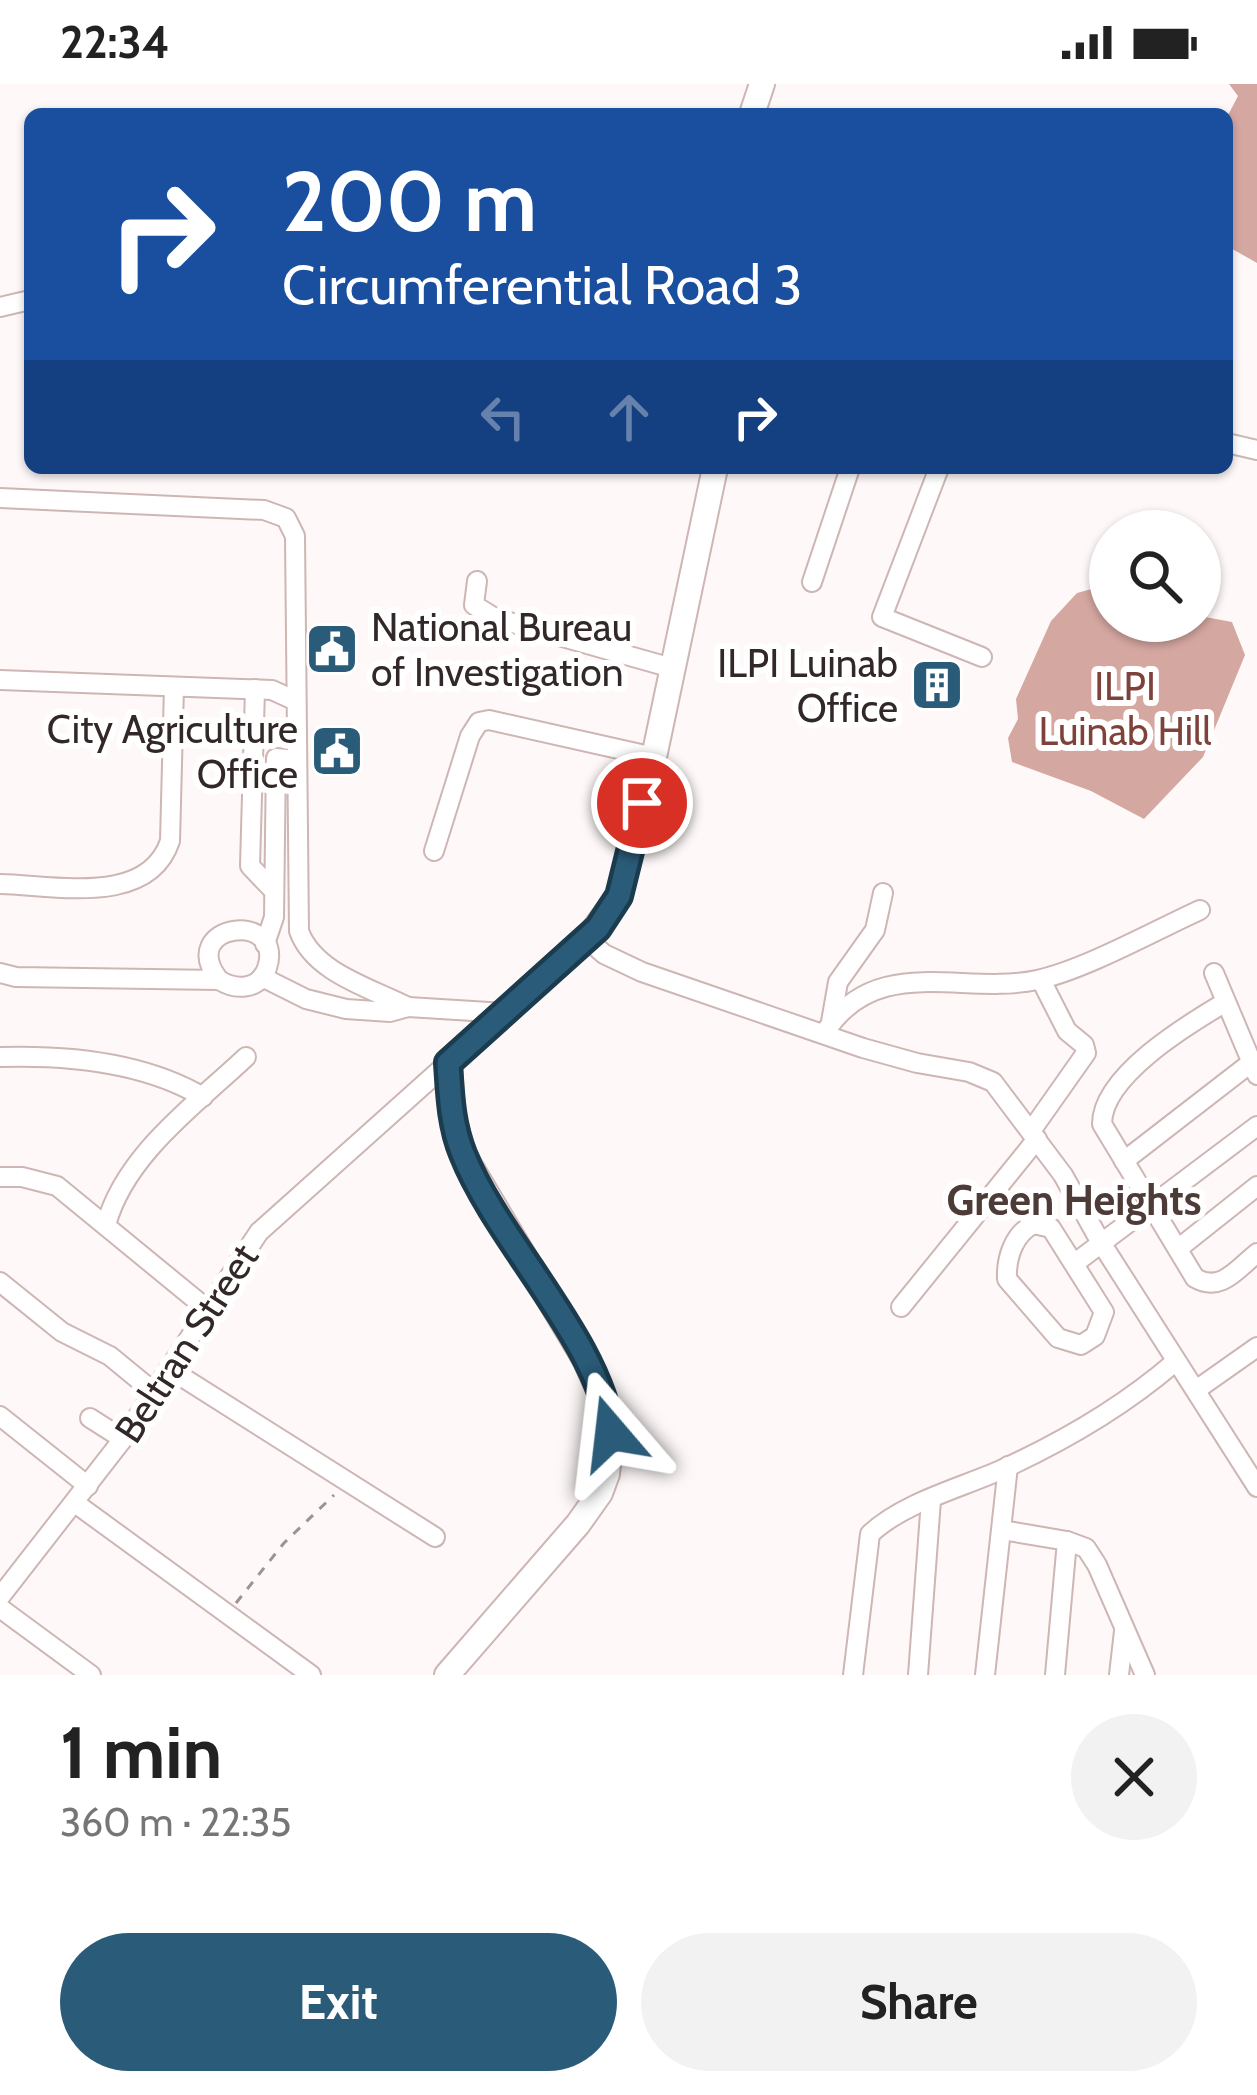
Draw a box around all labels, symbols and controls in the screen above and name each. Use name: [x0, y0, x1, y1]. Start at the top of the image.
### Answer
text: 22:34: [60, 15, 170, 69]
text: 200 m: [282, 150, 537, 252]
icon: right: [84, 156, 240, 312]
text: Circumferential Road 3: [282, 252, 802, 318]
icon: left: [470, 384, 536, 450]
icon: ahead: [596, 384, 662, 450]
icon: right: [722, 384, 788, 450]
map controls: [1089, 510, 1221, 642]
button: search: [1089, 510, 1221, 642]
place label: National Bureau of Investigation: [371, 603, 632, 696]
public building icon: National Bureau of Investigation: [304, 621, 360, 677]
place label: ILPI Luinab Office: [717, 639, 898, 732]
building icon: ILPI Luinab Office: [909, 657, 965, 713]
park label: ILPI Luinab Hill: [1039, 662, 1211, 755]
place label: City Agriculture Office: [47, 705, 298, 798]
public building icon: City Agriculture Office: [309, 723, 365, 779]
pin: [591, 752, 693, 854]
icon: arrive: [609, 770, 675, 836]
district label: Green Heights: [947, 1174, 1201, 1226]
street label: Beltran Street: [104, 1235, 268, 1451]
position arrow: [548, 1370, 674, 1496]
text: 1 min: [60, 1709, 222, 1796]
button: close: [1071, 1714, 1197, 1840]
text: 360 m · 22:35: [60, 1798, 291, 1846]
button: Exit: [60, 1933, 617, 2071]
button: Share: [641, 1933, 1197, 2071]

